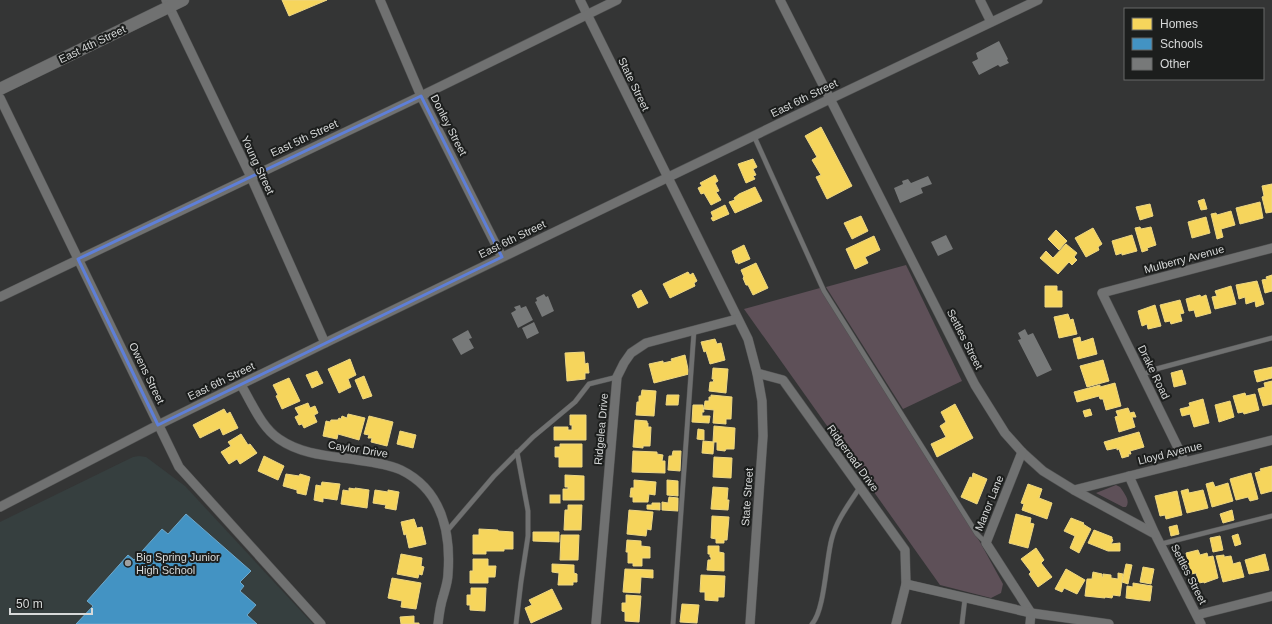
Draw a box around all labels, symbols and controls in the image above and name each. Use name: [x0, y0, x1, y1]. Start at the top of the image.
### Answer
legend: [1124, 8, 1264, 80]
text: Homes: [1160, 17, 1198, 31]
street label: East 4th Street: [57, 23, 127, 65]
text: Schools: [1160, 37, 1203, 51]
street label: State Street: [616, 55, 652, 113]
text: Other: [1160, 57, 1190, 71]
street label: East 6th Street: [769, 77, 839, 119]
street label: Donley Street: [429, 93, 469, 157]
street label: East 5th Street: [268, 117, 340, 159]
street label: Young Street: [239, 134, 277, 196]
street label: East 6th Street: [477, 218, 547, 260]
street label: Mulberry Avenue: [1143, 243, 1225, 275]
street label: Settles Street: [945, 307, 985, 371]
street label: Owens Street: [127, 340, 167, 406]
street label: Drake Road: [1136, 343, 1172, 401]
street label: East 6th Street: [186, 360, 256, 402]
street label: Ridgelea Drive: [592, 393, 610, 465]
street label: Ridgeroad Drive: [825, 422, 881, 494]
street label: Caylor Drive: [327, 438, 389, 460]
street label: Lloyd Avenue: [1137, 439, 1203, 467]
street label: State Street: [739, 468, 755, 526]
street label: Manor Lane: [972, 474, 1006, 532]
street label: Settles Street: [1169, 542, 1209, 606]
place label: Big Spring Junior High School: [136, 551, 220, 576]
marker: Big Spring Junior High School: [123, 558, 133, 568]
scale bar: [10, 590, 92, 616]
text: 50 m: [16, 597, 43, 611]

